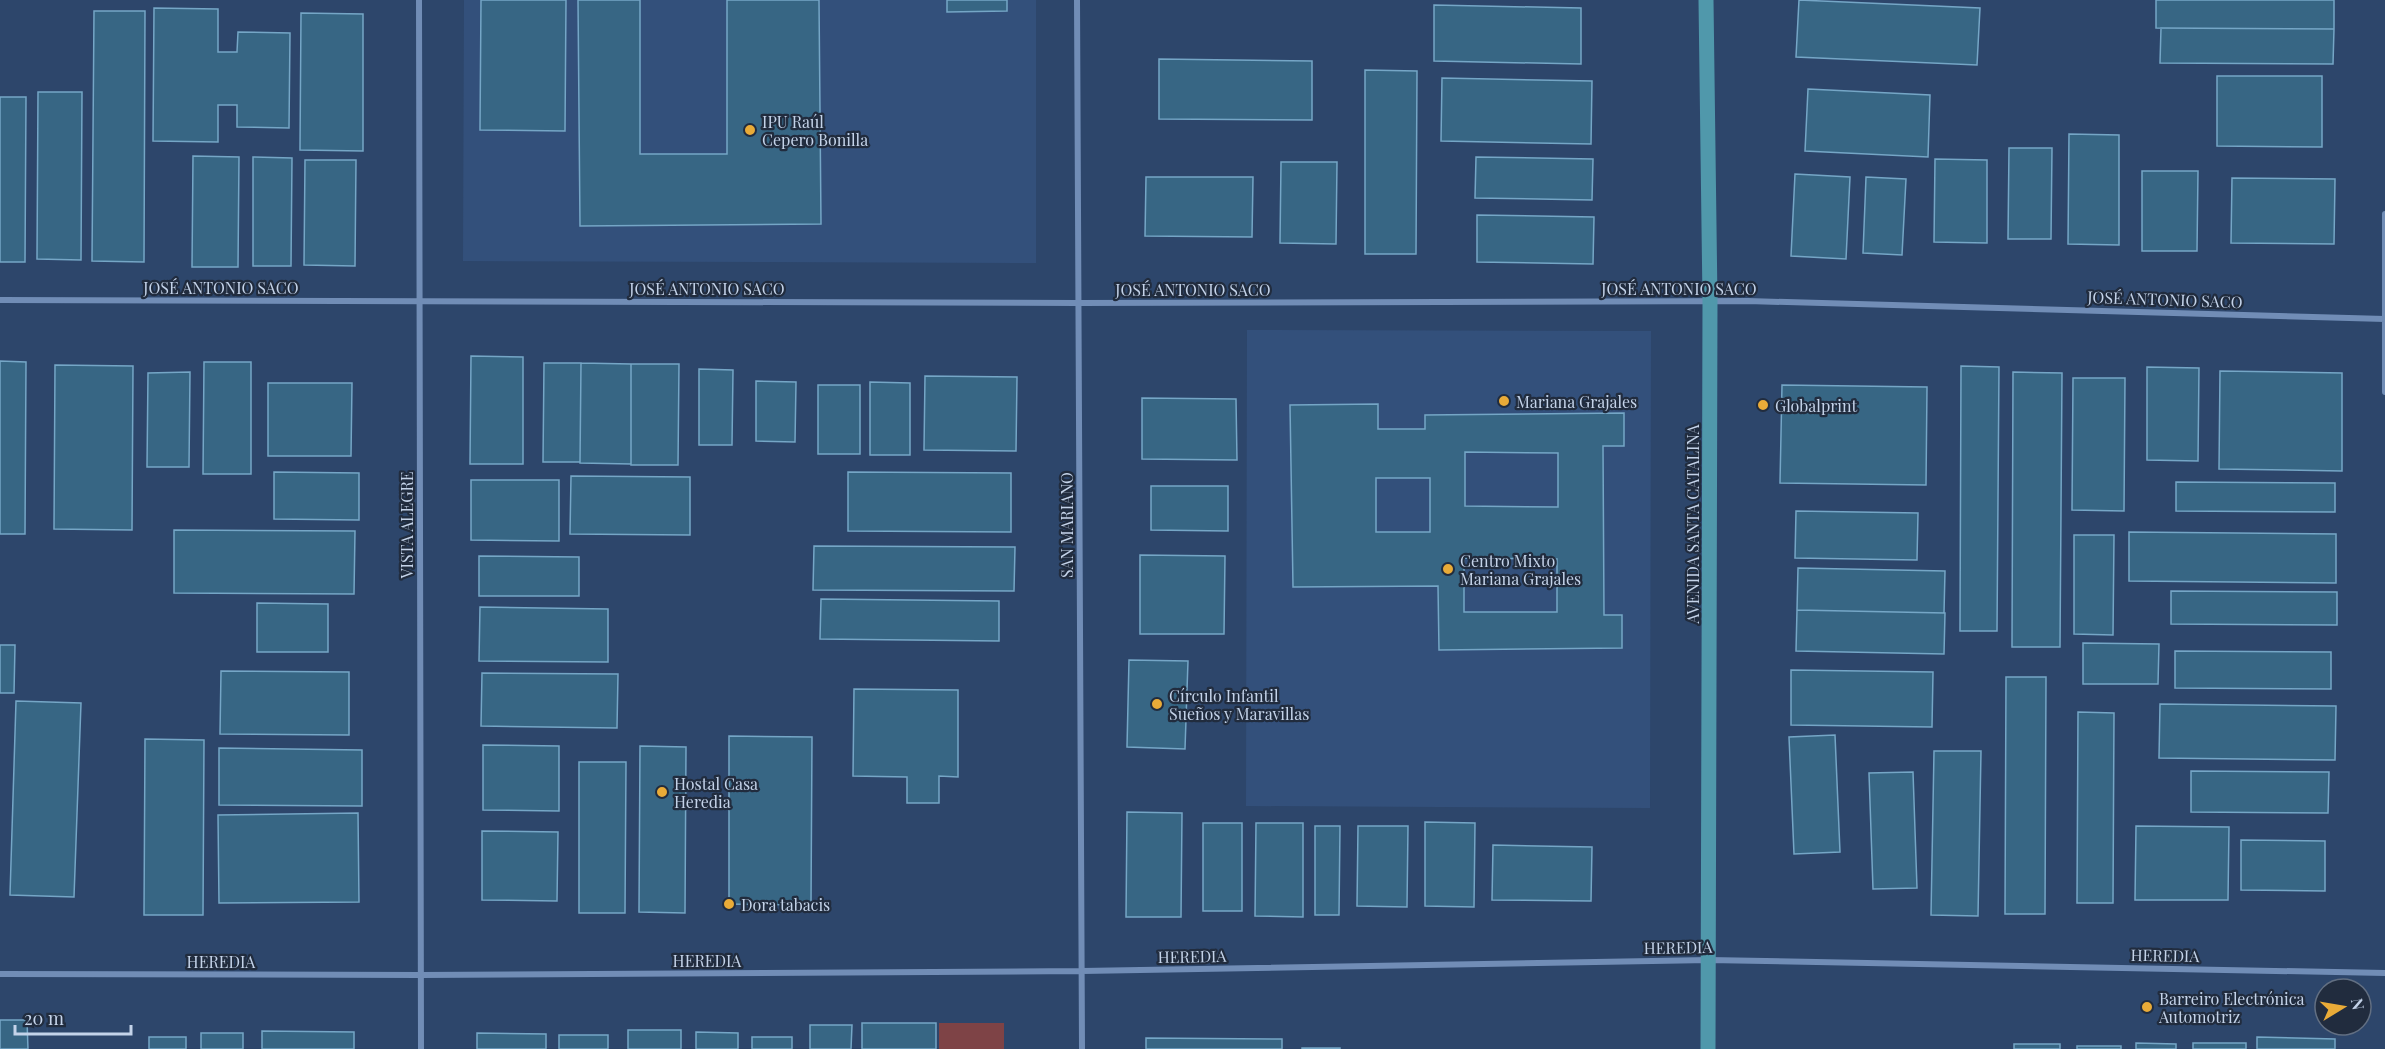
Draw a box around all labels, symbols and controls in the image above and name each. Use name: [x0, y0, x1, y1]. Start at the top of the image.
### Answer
place label: IPU Raúl Cepero Bonilla: [762, 111, 868, 150]
marker: IPU Raúl Cepero Bonilla: [743, 123, 757, 137]
street label: JOSÉ ANTONIO SACO: [142, 277, 299, 298]
street label: JOSÉ ANTONIO SACO: [628, 278, 785, 299]
street label: JOSÉ ANTONIO SACO: [1600, 278, 1757, 299]
street label: JOSÉ ANTONIO SACO: [1114, 279, 1271, 300]
street label: JOSÉ ANTONIO SACO: [2086, 286, 2243, 312]
place label: Mariana Grajales: [1516, 391, 1637, 412]
marker: Mariana Grajales: [1497, 394, 1511, 408]
place label: Globalprint: [1775, 395, 1858, 416]
marker: Globalprint: [1756, 398, 1770, 412]
street label: AVENIDA SANTA CATALINA: [1682, 423, 1703, 625]
street label: VISTA ALEGRE: [396, 471, 417, 580]
street label: SAN MARIANO: [1056, 472, 1077, 578]
place label: Centro Mixto Mariana Grajales: [1460, 550, 1581, 589]
marker: Centro Mixto Mariana Grajales: [1441, 562, 1455, 576]
place label: Círculo Infantil Sueños y Maravillas: [1169, 685, 1309, 724]
marker: Círculo Infantil Sueños y Maravillas: [1150, 697, 1164, 711]
place label: Hostal Casa Heredia: [674, 773, 758, 812]
marker: Hostal Casa Heredia: [655, 785, 669, 799]
place label: Dora tabacis: [741, 894, 830, 915]
marker: Dora tabacis: [722, 897, 736, 911]
street label: HEREDIA: [1643, 936, 1714, 958]
street label: HEREDIA: [2130, 944, 2201, 966]
street label: HEREDIA: [1157, 945, 1228, 967]
street label: HEREDIA: [673, 950, 742, 971]
street label: HEREDIA: [187, 951, 256, 972]
north arrow: [2313, 977, 2373, 1037]
place label: Barreiro Electrónica Automotriz: [2158, 988, 2304, 1027]
text: N: [2347, 996, 2370, 1012]
scale bar: [15, 998, 130, 1036]
marker: Barreiro Electrónica Automotriz: [2140, 1000, 2154, 1014]
text: 20 m: [24, 1006, 64, 1030]

